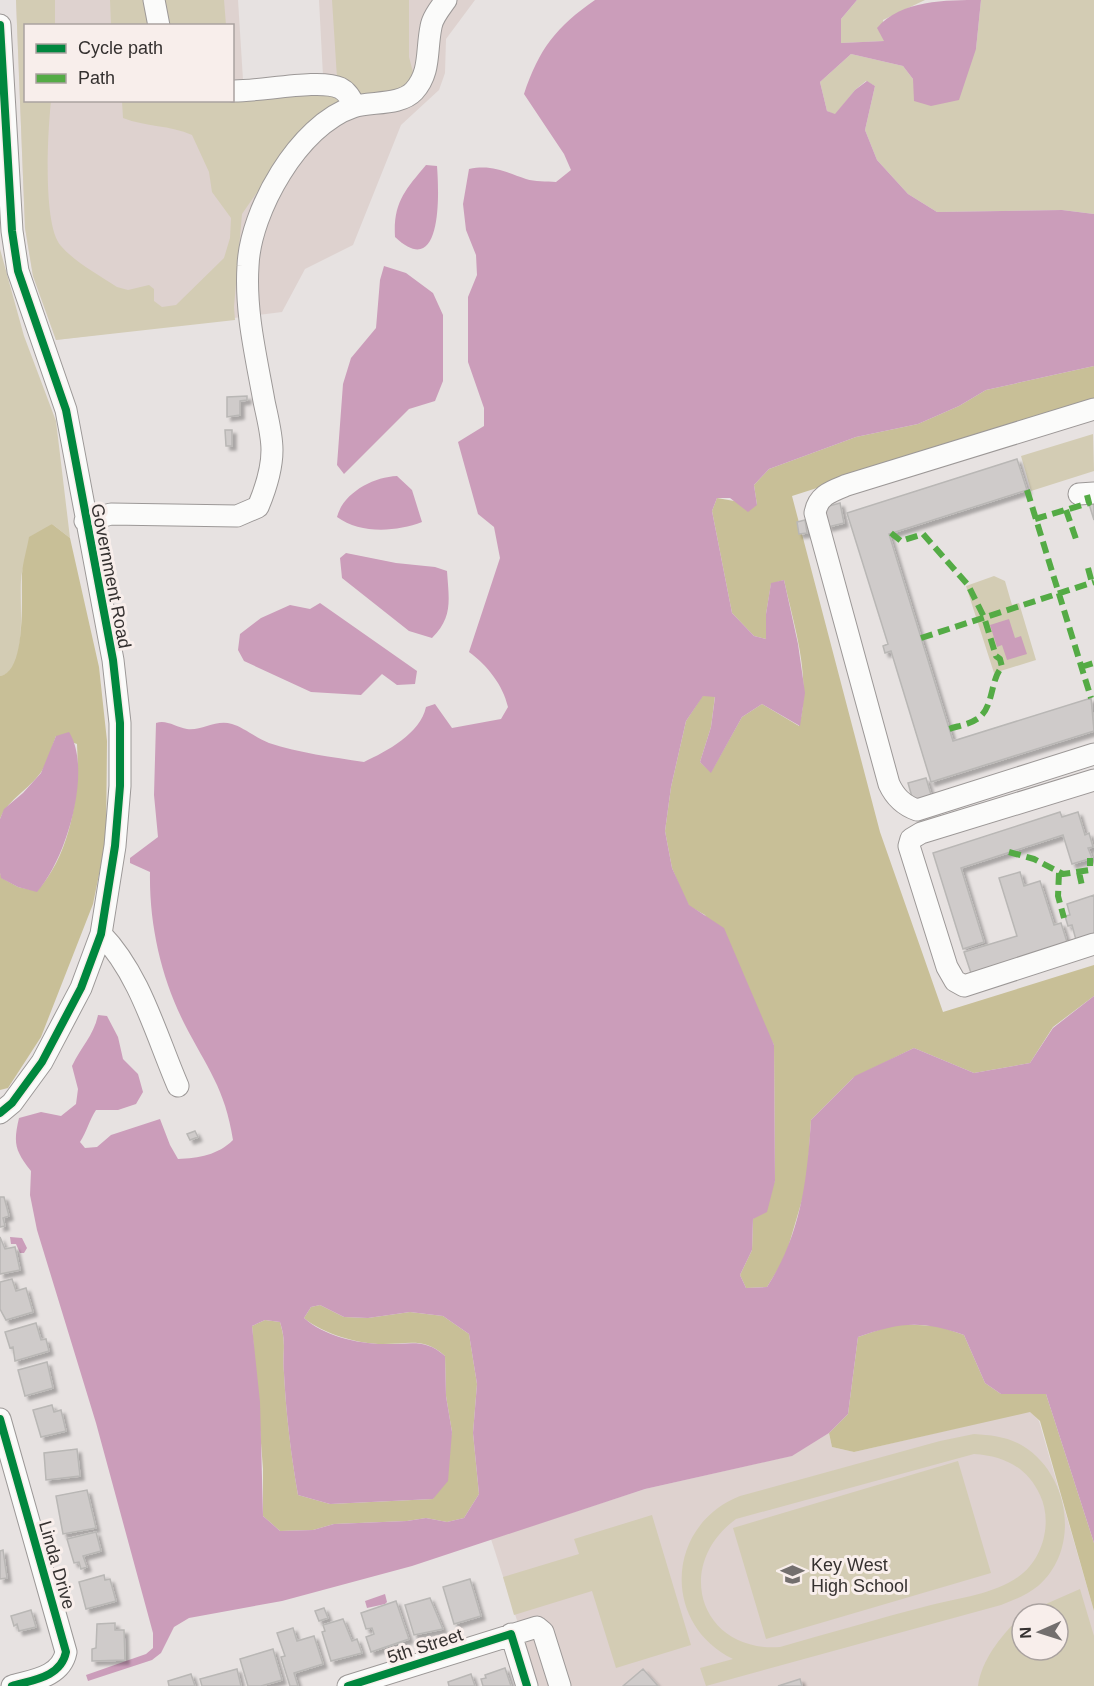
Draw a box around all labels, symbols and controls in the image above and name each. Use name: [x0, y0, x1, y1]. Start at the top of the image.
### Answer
legend: [24, 24, 234, 102]
text: Cycle path: [78, 38, 163, 58]
text: Path: [78, 68, 115, 88]
street label: Government Road: [87, 502, 135, 650]
street label: Linda Drive: [35, 1518, 79, 1612]
place label: Key West High School: [811, 1555, 908, 1596]
school or university icon: Key West High School: [780, 1562, 806, 1588]
north arrow: [1010, 1602, 1070, 1662]
street label: 5th Street: [385, 1624, 465, 1668]
text: N: [1017, 1627, 1034, 1639]

